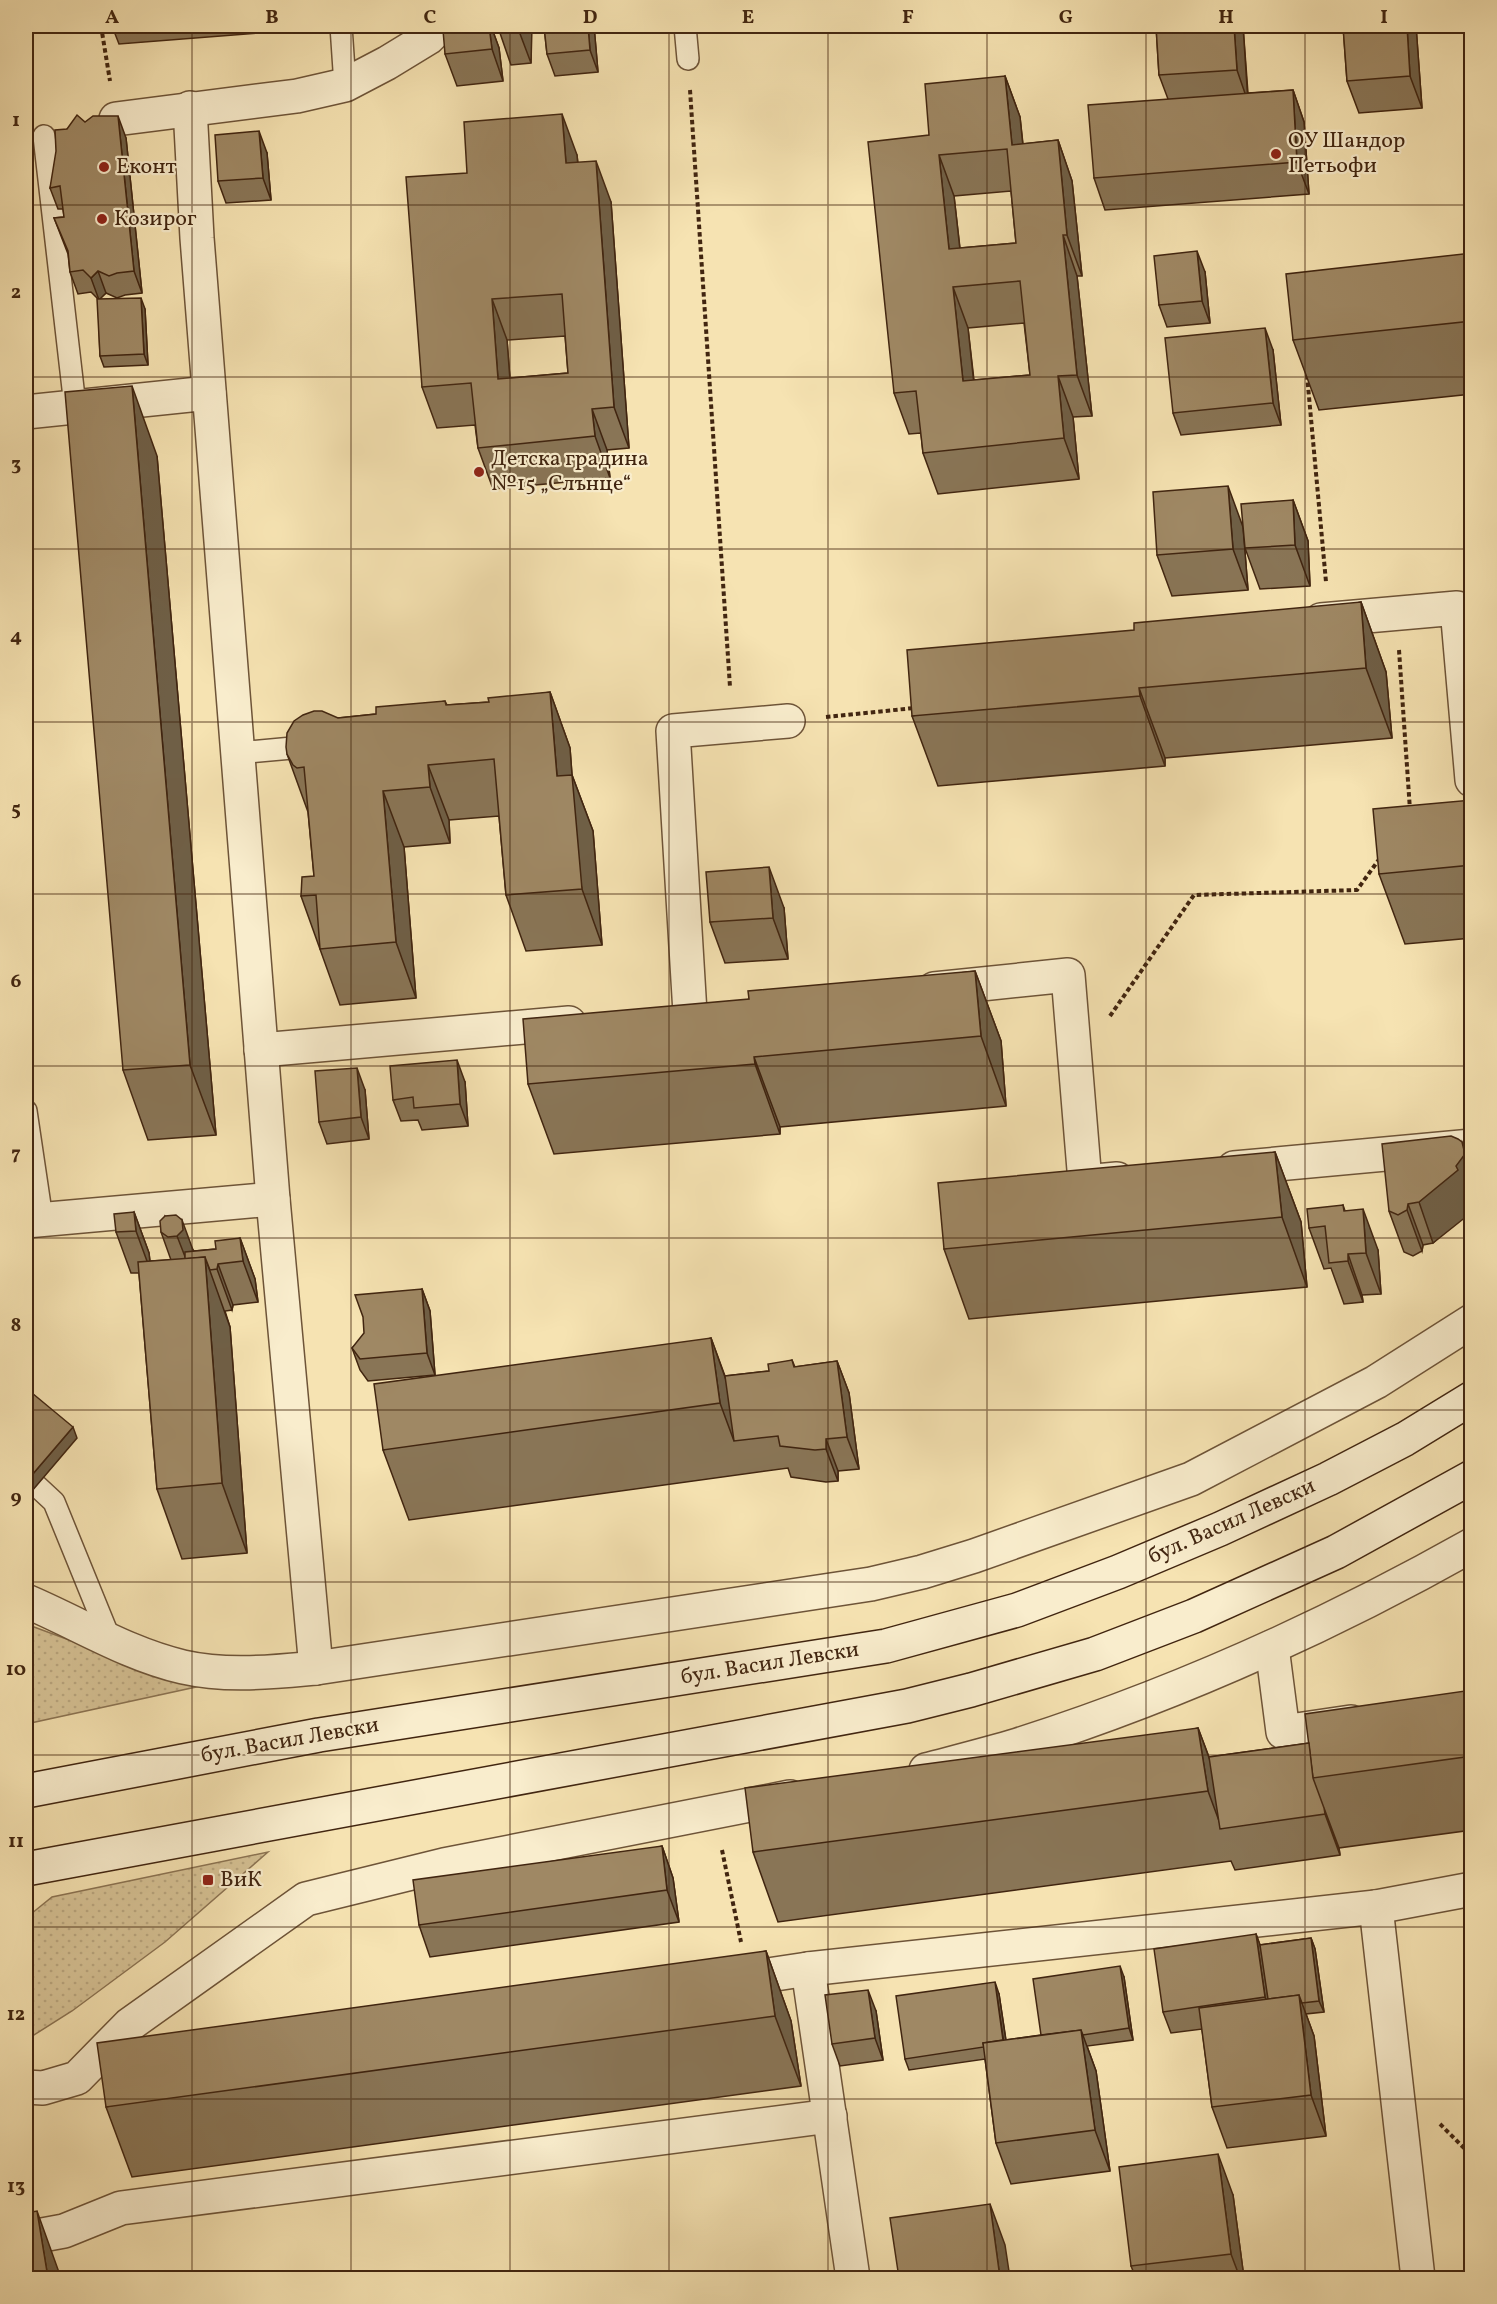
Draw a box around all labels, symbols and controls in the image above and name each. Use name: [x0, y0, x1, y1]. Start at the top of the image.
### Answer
text: A: [105, 4, 119, 32]
text: B: [265, 4, 279, 32]
text: C: [424, 4, 437, 32]
text: D: [583, 4, 597, 32]
text: E: [742, 4, 754, 32]
text: F: [902, 4, 914, 32]
text: G: [1059, 4, 1073, 32]
text: H: [1218, 4, 1234, 32]
text: I: [1380, 4, 1388, 32]
text: 1: [12, 107, 20, 135]
place label: ОУ Шандор Петьофи: [1288, 126, 1405, 182]
marker: ОУ Шандор Петьофи: [1269, 147, 1283, 161]
place label: Еконт: [116, 152, 177, 183]
marker: Еконт: [97, 160, 111, 174]
place label: Козирог: [114, 204, 197, 235]
marker: Козирог: [95, 212, 109, 226]
text: 2: [11, 279, 21, 307]
place label: Детска градина №15 „Слънце“: [491, 444, 649, 500]
text: 3: [11, 451, 21, 479]
marker: Детска градина №15 „Слънце“: [472, 465, 486, 479]
text: 4: [10, 623, 22, 651]
text: 5: [11, 796, 21, 824]
text: 6: [11, 968, 22, 996]
text: 7: [11, 1140, 21, 1168]
text: 8: [11, 1312, 21, 1340]
street label: бул. Васил Левски: [1143, 1471, 1321, 1573]
text: 9: [10, 1484, 22, 1512]
street label: бул. Васил Левски: [679, 1635, 861, 1693]
text: 10: [6, 1656, 26, 1684]
street label: бул. Васил Левски: [199, 1710, 381, 1772]
text: 11: [8, 1828, 24, 1856]
place label: ВиК: [220, 1865, 262, 1896]
marker: ВиК: [201, 1873, 215, 1887]
text: 12: [7, 2001, 25, 2029]
text: 13: [7, 2173, 25, 2201]

